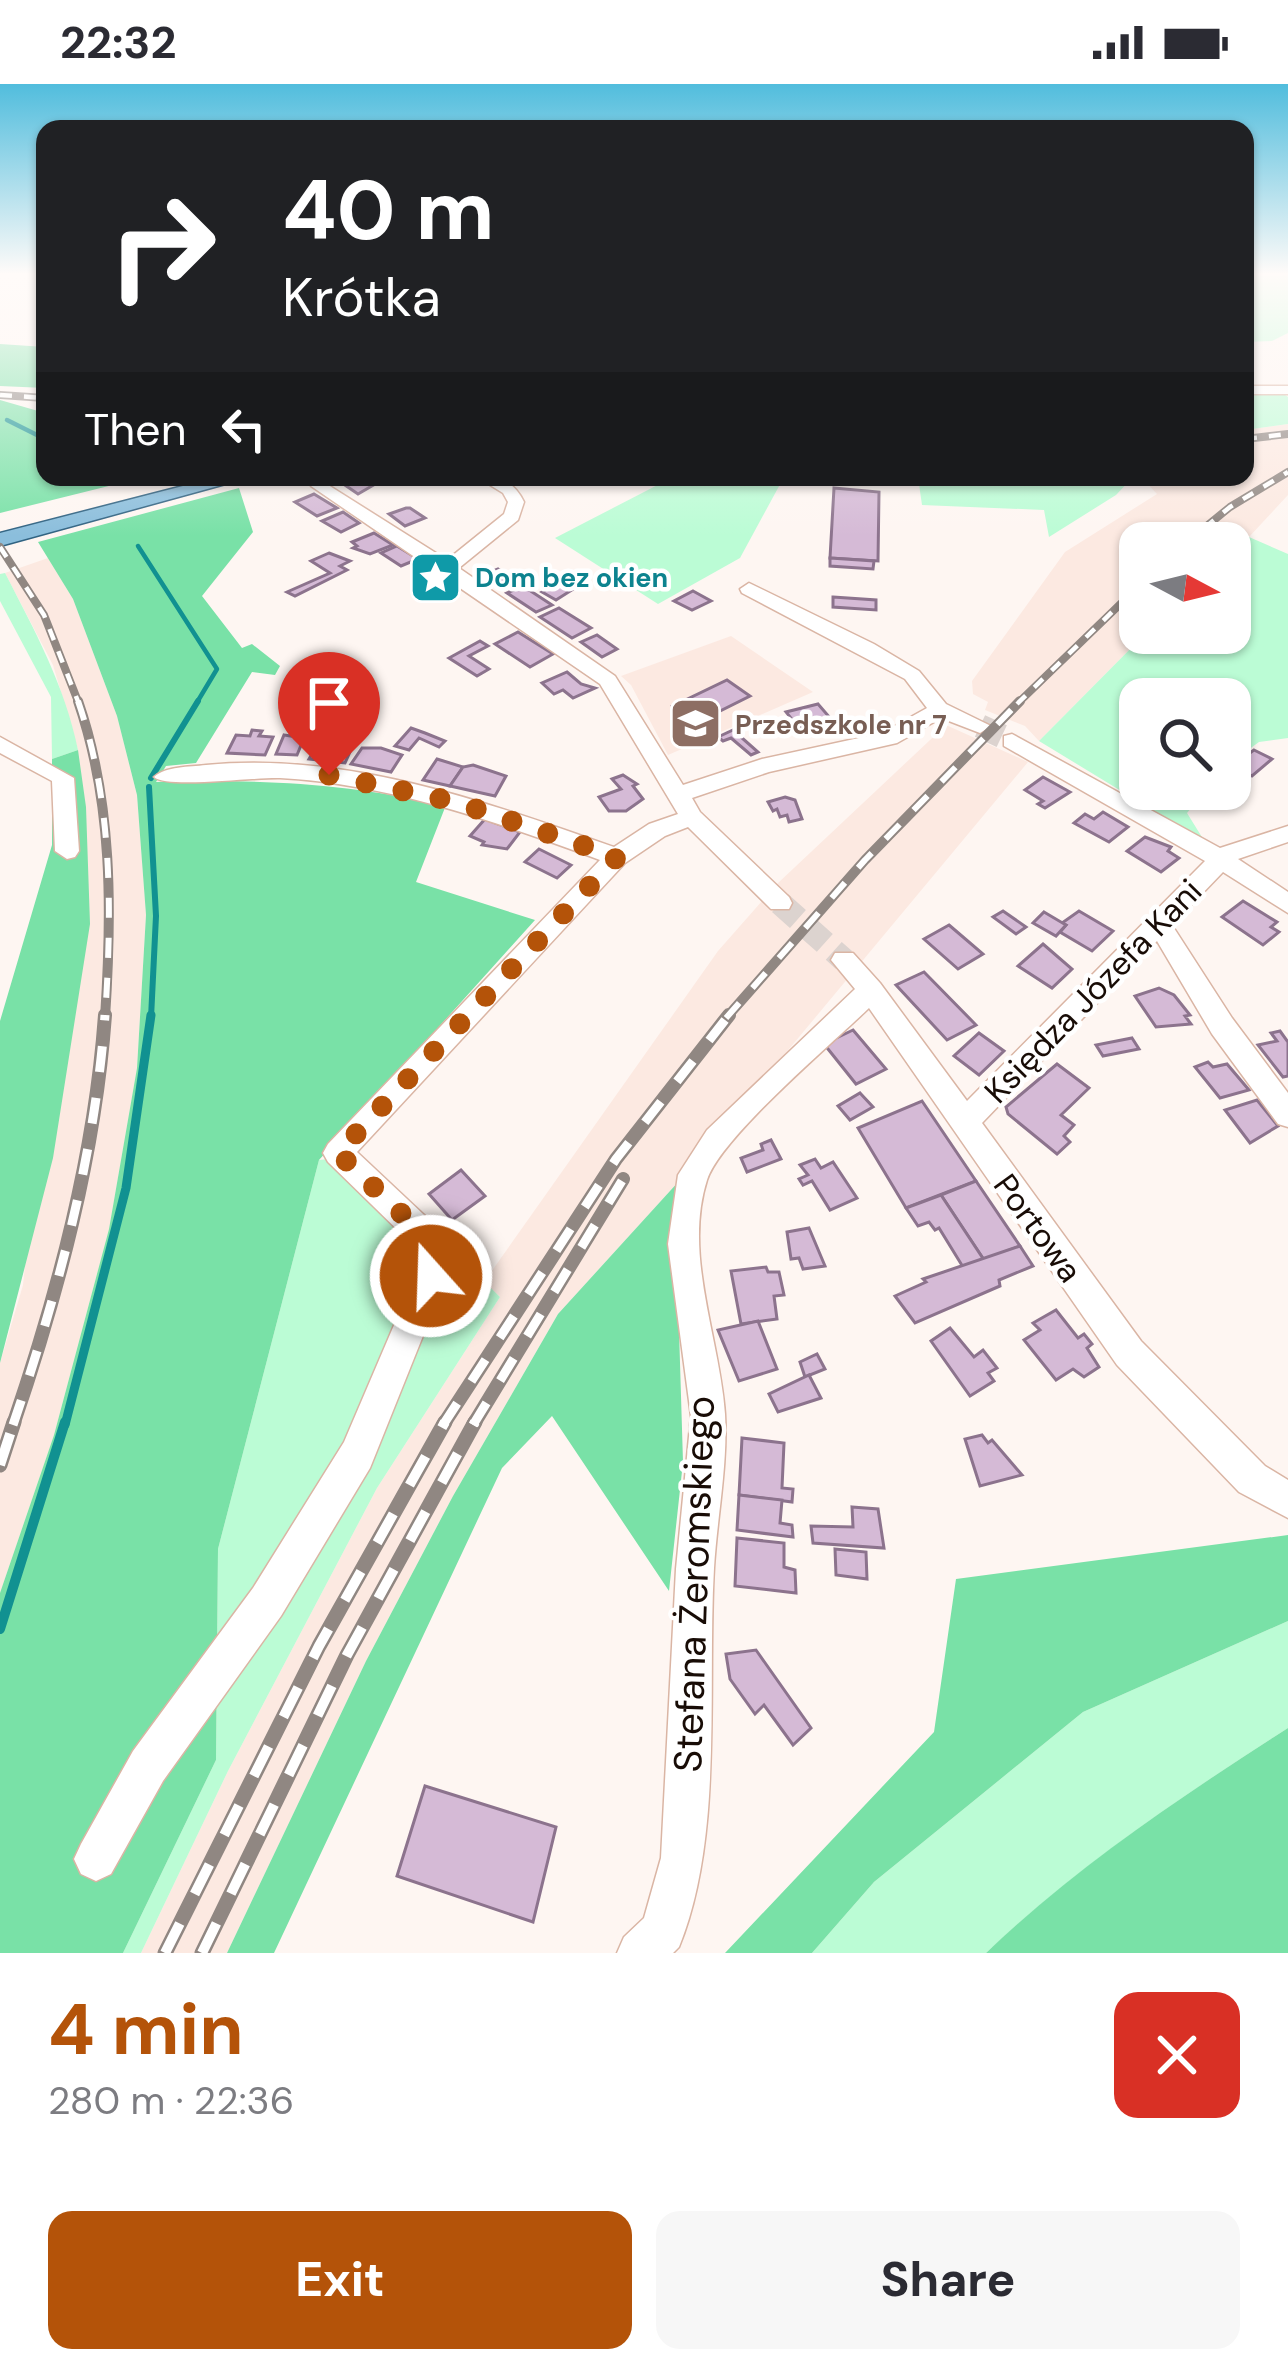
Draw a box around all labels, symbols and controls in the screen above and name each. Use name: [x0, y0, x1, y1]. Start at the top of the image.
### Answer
text: 22:32: [60, 13, 176, 72]
text: 40 m: [282, 156, 495, 265]
icon: right: [84, 168, 240, 324]
text: Krótka: [282, 262, 441, 333]
icon: left: [211, 396, 277, 462]
text: Then: [84, 400, 187, 459]
north arrow: [1119, 522, 1251, 654]
map controls: [1119, 522, 1251, 810]
place icon: Dom bez okien: [408, 549, 464, 605]
place label: Dom bez okien: [475, 560, 668, 595]
pin: [278, 652, 380, 775]
icon: arrive: [296, 670, 362, 736]
button: search: [1119, 678, 1251, 810]
school or university icon: Przedszkole nr 7: [668, 696, 724, 752]
place label: Przedszkole nr 7: [735, 707, 947, 742]
street label: Księdza Józefa Kani: [975, 870, 1211, 1112]
street label: Portowa: [984, 1165, 1092, 1291]
position arrow: [368, 1213, 494, 1339]
street label: Stefana Żeromskiego: [662, 1395, 726, 1773]
text: 4 min: [48, 1983, 244, 2076]
button: close: [1114, 1992, 1240, 2118]
text: 280 m · 22:36: [48, 2075, 294, 2126]
button: Exit: [48, 2211, 632, 2349]
button: Share: [656, 2211, 1240, 2349]

